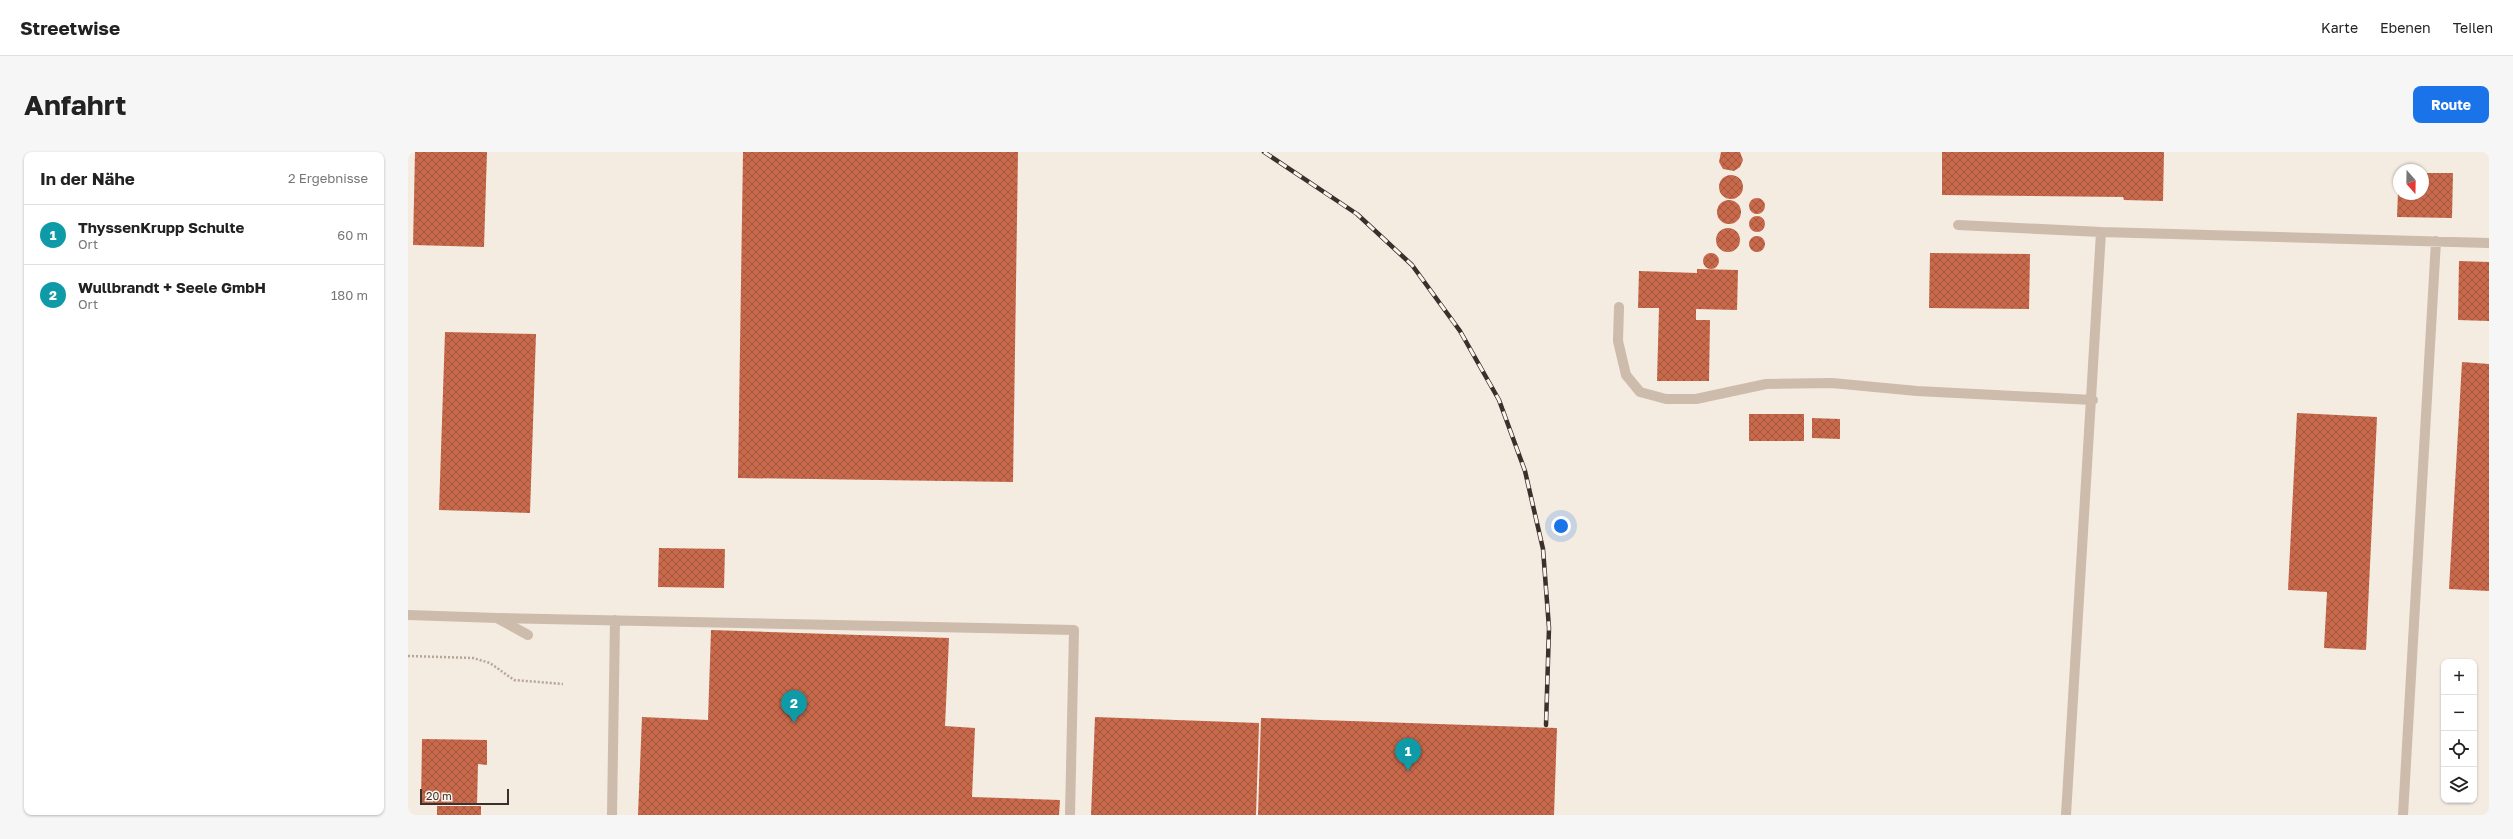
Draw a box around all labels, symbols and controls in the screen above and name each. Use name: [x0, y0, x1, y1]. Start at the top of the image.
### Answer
text: Streetwise: [20, 16, 120, 39]
text: Karte: [2321, 19, 2358, 36]
text: Ebenen: [2380, 19, 2431, 36]
text: Teilen: [2453, 19, 2493, 36]
button: Route: [2413, 86, 2489, 123]
text: Anfahrt: [24, 88, 126, 121]
north arrow: [2393, 164, 2429, 200]
text: In der Nähe: [40, 168, 135, 189]
text: 2 Ergebnisse: [288, 170, 368, 186]
text: ThyssenKrupp Schulte: [78, 218, 244, 236]
text: 1: [50, 227, 56, 243]
text: 60 m: [337, 227, 368, 243]
text: Ort: [78, 236, 98, 252]
text: Wullbrandt + Seele GmbH: [78, 278, 266, 296]
text: 2: [49, 287, 57, 303]
text: 180 m: [331, 287, 368, 303]
text: Ort: [78, 296, 98, 312]
your location: [1551, 516, 1571, 536]
map controls: [2441, 659, 2477, 803]
button: +: [2441, 659, 2477, 695]
pin: 2: [781, 690, 807, 723]
button: −: [2441, 695, 2477, 731]
button: locate: [2441, 731, 2477, 767]
pin: 1: [1395, 738, 1421, 771]
button: layers: [2441, 767, 2477, 803]
scale bar: [420, 787, 509, 806]
text: 20 m: [426, 789, 452, 802]

